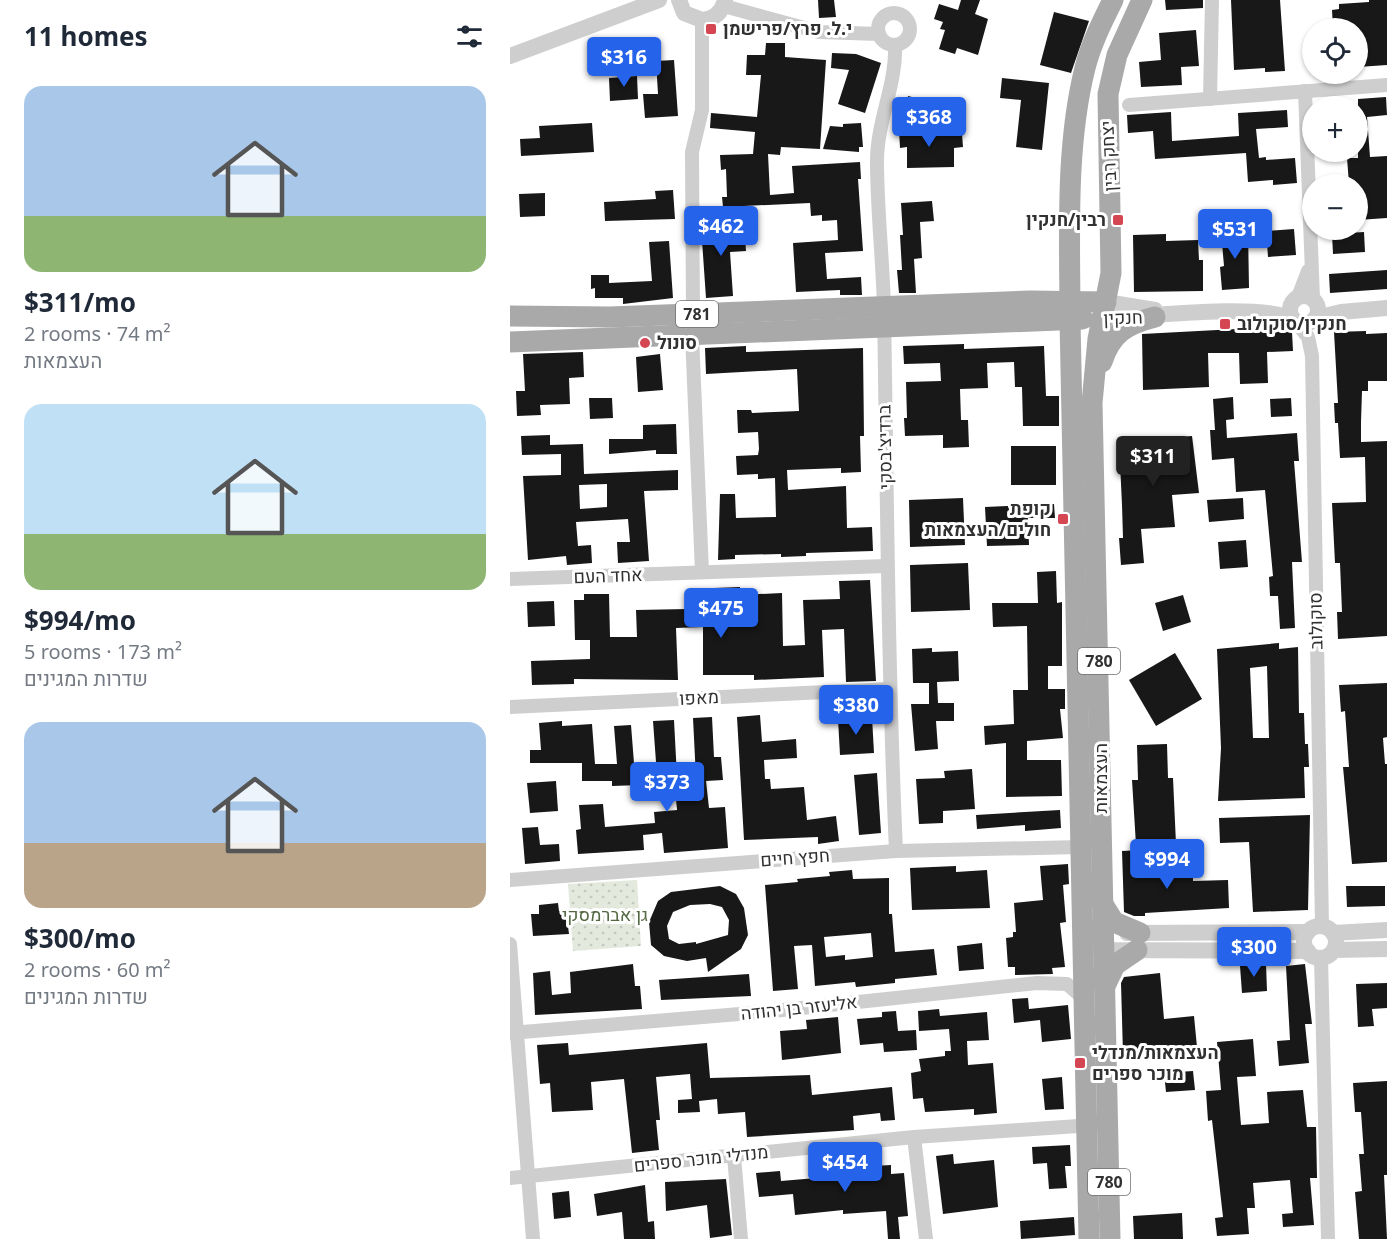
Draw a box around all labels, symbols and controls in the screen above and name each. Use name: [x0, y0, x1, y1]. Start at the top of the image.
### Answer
place label: י.ל. פרץ/פרישמן: [723, 16, 852, 40]
text: 11 homes: [24, 18, 148, 54]
map controls: [1302, 18, 1368, 240]
button: locate: [1302, 18, 1368, 84]
icon: filters: [453, 20, 486, 53]
marker: י.ל. פרץ/פרישמן: [704, 22, 718, 36]
pin: $316: [588, 37, 660, 88]
text: $316: [601, 43, 647, 70]
button: +: [1302, 96, 1368, 162]
pin: $368: [893, 97, 965, 148]
text: $368: [906, 103, 952, 130]
street label: יצחק רבין: [1094, 120, 1122, 192]
icon: home: [201, 125, 309, 233]
button: −: [1302, 174, 1368, 240]
pin: $462: [685, 206, 757, 257]
place label: רבין/חנקין: [1026, 207, 1106, 231]
pin: $531: [1199, 209, 1271, 260]
text: $462: [698, 212, 744, 239]
marker: רבין/חנקין: [1111, 213, 1125, 227]
text: $531: [1212, 215, 1258, 242]
text: $311/mo: [24, 284, 136, 320]
road number: 781: [676, 301, 718, 327]
street label: חנקין: [1103, 304, 1143, 330]
place label: חנקין/סוקולוב: [1237, 311, 1347, 335]
marker: חנקין/סוקולוב: [1218, 317, 1232, 331]
text: 2 rooms · 74 m²: [24, 320, 171, 347]
place label: סונול: [657, 330, 697, 354]
marker: סונול: [638, 336, 652, 350]
text: העצמאות: [24, 347, 102, 374]
street label: ברדיצ'בסקי: [871, 404, 897, 490]
pin: $311: [1117, 436, 1189, 487]
text: $311: [1130, 442, 1176, 469]
icon: home: [201, 443, 309, 551]
place label: קופת חולים/העצמאות: [925, 496, 1051, 541]
marker: קופת חולים/העצמאות: [1056, 512, 1070, 526]
street label: אחד העם: [573, 562, 643, 588]
pin: $475: [685, 588, 757, 639]
street label: סוקולוב: [1303, 592, 1327, 650]
text: $475: [698, 594, 744, 621]
text: $994/mo: [24, 602, 136, 638]
text: 5 rooms · 173 m²: [24, 638, 182, 665]
road number: 780: [1078, 648, 1120, 674]
text: שדרות המגינים: [24, 665, 148, 692]
street label: מאפו: [679, 684, 719, 710]
pin: $380: [820, 685, 892, 736]
text: $380: [833, 691, 879, 718]
street label: העצמאות: [1088, 743, 1112, 813]
icon: home: [201, 761, 309, 869]
pin: $373: [631, 762, 703, 813]
text: $373: [644, 768, 690, 795]
pin: $994: [1131, 839, 1203, 890]
street label: חפץ חיים: [759, 843, 831, 871]
text: $994: [1144, 845, 1190, 872]
park label: גן אברמסקי: [562, 902, 648, 926]
text: $300/mo: [24, 920, 136, 956]
pin: $300: [1218, 927, 1290, 978]
text: $300: [1231, 933, 1277, 960]
text: 2 rooms · 60 m²: [24, 956, 171, 983]
text: שדרות המגינים: [24, 983, 148, 1010]
street label: אליעזר בן יהודה: [739, 989, 858, 1025]
place label: העצמאות/מנדלי מוכר ספרים: [1092, 1040, 1219, 1085]
marker: העצמאות/מנדלי מוכר ספרים: [1073, 1056, 1087, 1070]
street label: מנדלי מוכר ספרים: [632, 1139, 769, 1177]
pin: $454: [809, 1142, 881, 1193]
text: $454: [822, 1148, 868, 1175]
road number: 780: [1088, 1169, 1130, 1195]

